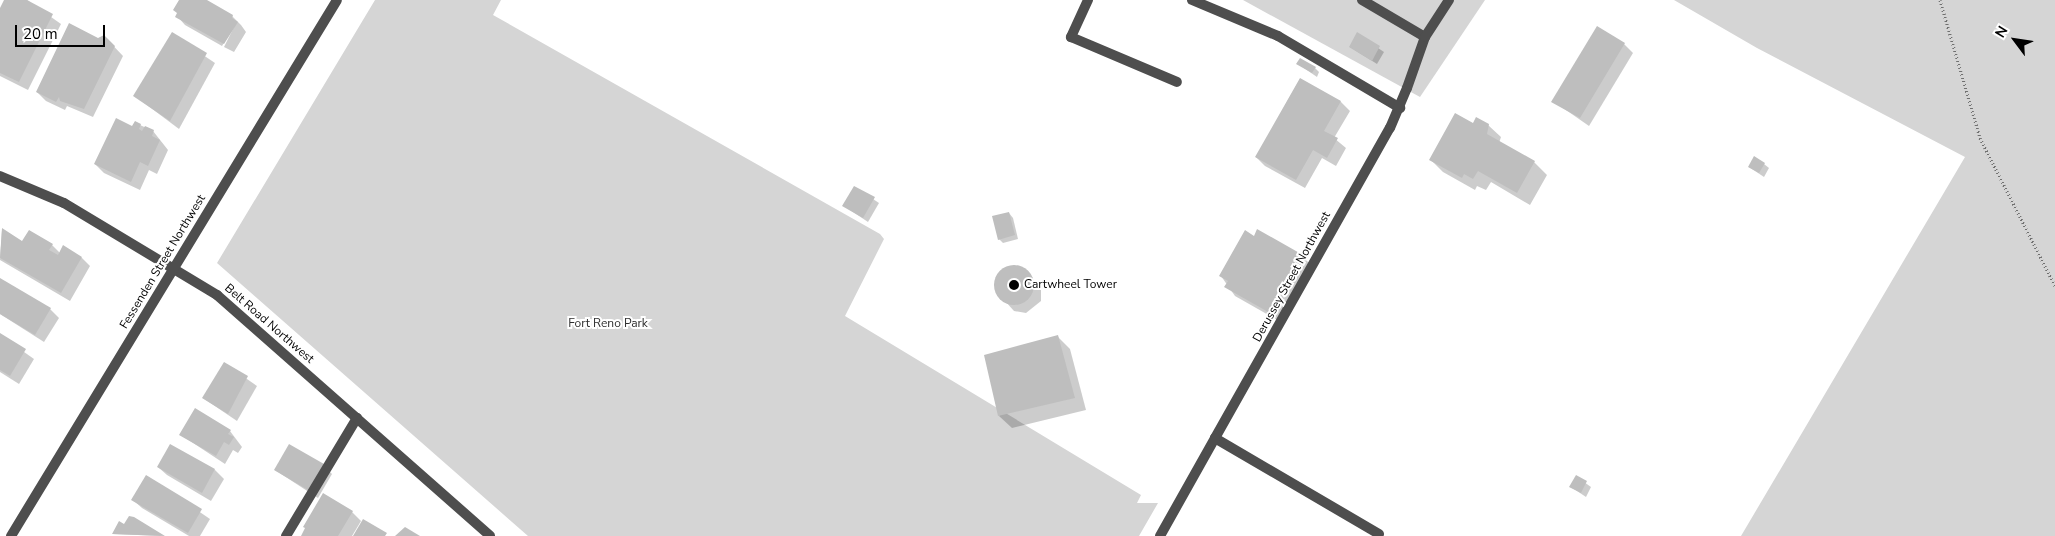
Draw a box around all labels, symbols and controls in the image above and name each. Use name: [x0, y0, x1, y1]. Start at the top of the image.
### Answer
scale bar: [18, 15, 108, 47]
north arrow: [1990, 15, 2040, 65]
text: N: [1991, 23, 2013, 41]
text: 20 m: [23, 24, 58, 44]
street label: Fessenden Street Northwest: [117, 192, 209, 332]
street label: Derussey Street Northwest: [1250, 209, 1334, 345]
place label: Cartwheel Tower: [1024, 278, 1117, 292]
marker: Cartwheel Tower: [1008, 279, 1020, 291]
street label: Belt Road Northwest: [221, 281, 317, 367]
park label: Fort Reno Park: [568, 317, 648, 331]

